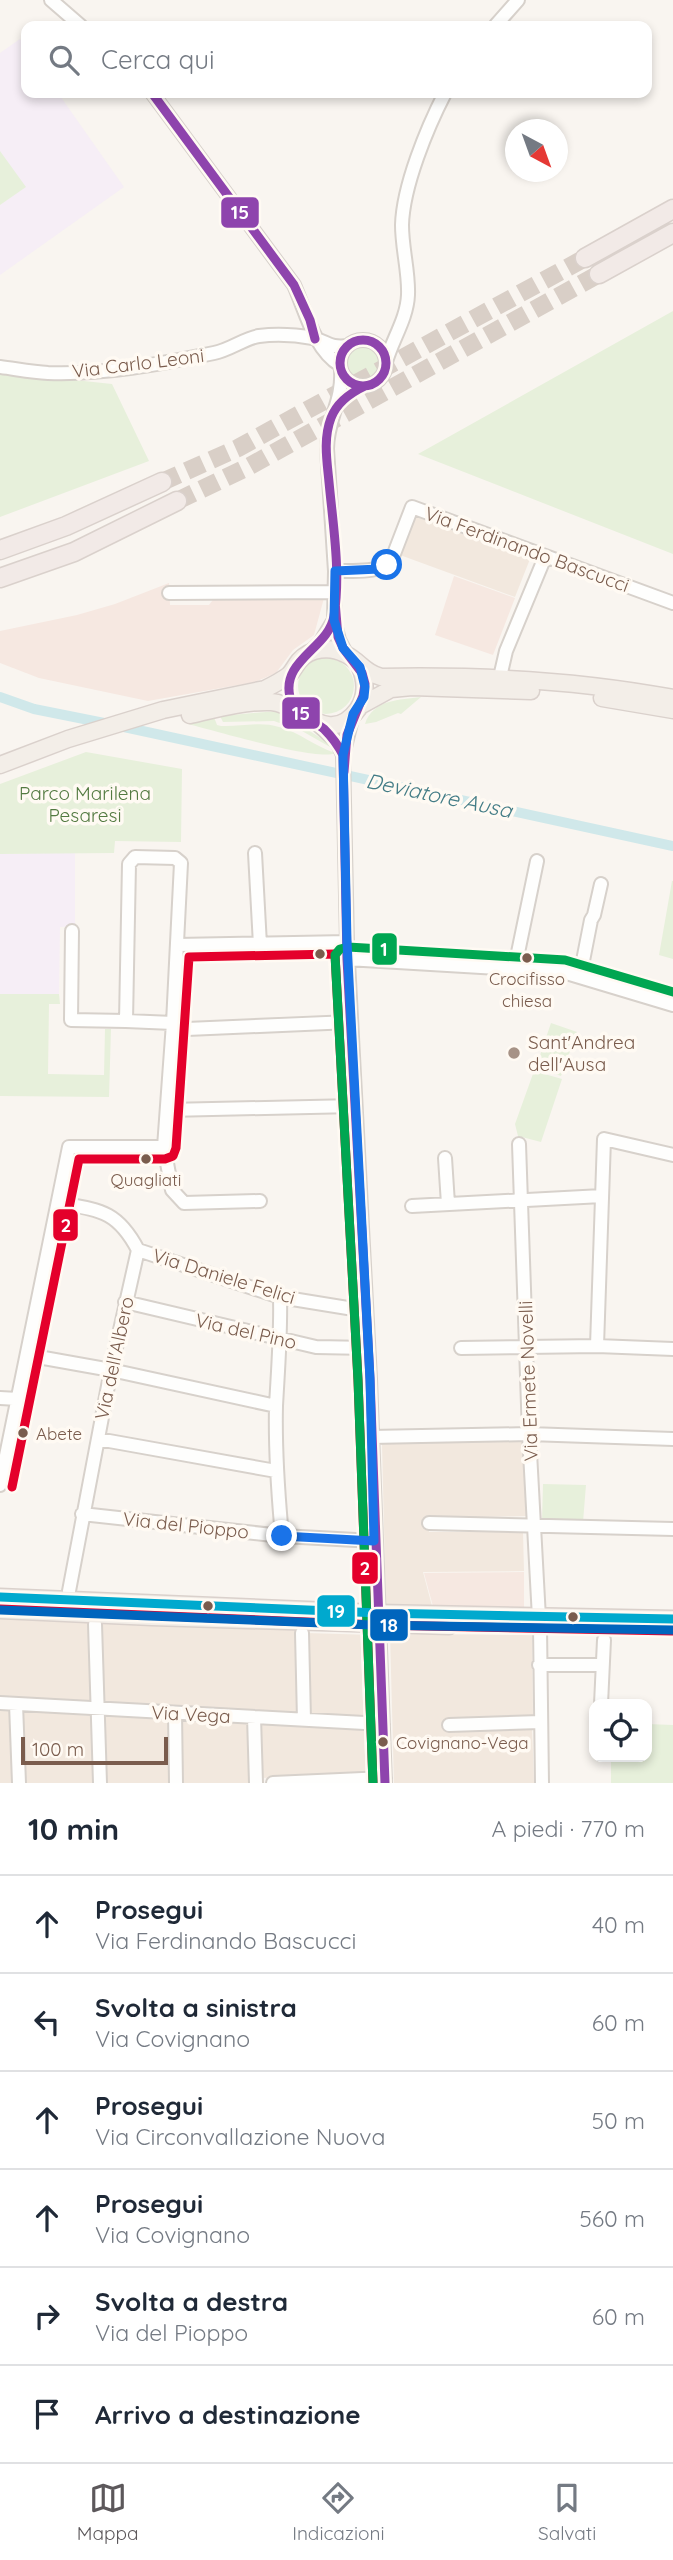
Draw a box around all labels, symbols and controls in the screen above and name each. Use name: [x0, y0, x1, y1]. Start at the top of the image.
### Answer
search box: [21, 21, 652, 98]
icon: search: [45, 41, 83, 79]
text: Cerca qui: [101, 43, 215, 76]
north arrow: [505, 119, 568, 182]
line badge: 15: [220, 196, 260, 229]
text: 15: [231, 200, 249, 224]
street label: Via Carlo Leoni: [71, 343, 205, 383]
street label: Via Ferdinando Bascucci: [421, 501, 633, 597]
route start: [371, 549, 402, 580]
line badge: 15: [281, 696, 321, 730]
text: 15: [292, 701, 310, 725]
water label: Deviatore Ausa: [364, 767, 516, 823]
park label: Parco Marilena Pesaresi: [19, 781, 151, 827]
line badge: 1: [371, 932, 398, 966]
text: 1: [380, 937, 388, 961]
unlabelled marker: [313, 947, 327, 961]
marker: Crocifisso chiesa: [520, 951, 534, 965]
place label: Crocifisso chiesa: [489, 968, 565, 1011]
place label: Sant'Andrea dell'Ausa: [528, 1030, 635, 1076]
marker: Sant'Andrea dell'Ausa: [506, 1045, 522, 1061]
marker: Quagliati: [139, 1152, 153, 1166]
place label: Quagliati: [110, 1169, 182, 1190]
line badge: 2: [52, 1208, 79, 1242]
text: 2: [61, 1213, 71, 1237]
street label: Via Daniele Felici: [150, 1243, 298, 1309]
street label: Via dell'Albero: [89, 1294, 139, 1422]
street label: Via Ermete Novelli: [513, 1300, 543, 1462]
street label: Via del Pino: [193, 1308, 299, 1354]
place label: Abete: [36, 1423, 82, 1444]
marker: Abete: [16, 1426, 30, 1440]
street label: Via del Pioppo: [122, 1506, 250, 1544]
route end: [266, 1520, 297, 1551]
line badge: 2: [351, 1551, 379, 1585]
text: 2: [360, 1556, 370, 1580]
line badge: 19: [316, 1594, 356, 1628]
unlabelled marker: [201, 1599, 215, 1613]
text: 19: [327, 1599, 345, 1623]
line badge: 18: [369, 1608, 409, 1642]
unlabelled marker: [566, 1610, 580, 1624]
text: 18: [380, 1613, 398, 1637]
map controls: [589, 1699, 652, 1762]
button: locate: [589, 1699, 652, 1762]
street label: Via Vega: [151, 1700, 231, 1728]
place label: Covignano-Vega: [396, 1732, 529, 1753]
scale bar: [21, 1734, 168, 1766]
marker: Covignano-Vega: [376, 1735, 390, 1749]
text: 100 m: [32, 1737, 84, 1761]
text: 10 min: [28, 1810, 119, 1848]
text: A piedi · 770 m: [492, 1814, 645, 1843]
text: Prosegui: [95, 1893, 203, 1926]
icon: ahead: [28, 1905, 66, 1943]
text: 40 m: [592, 1910, 645, 1939]
text: Via Ferdinando Bascucci: [95, 1926, 356, 1955]
text: Svolta a sinistra: [95, 1991, 297, 2024]
icon: left: [28, 2003, 66, 2041]
text: 60 m: [592, 2008, 645, 2037]
text: Via Covignano: [95, 2024, 250, 2053]
text: Prosegui: [95, 2089, 203, 2122]
icon: ahead: [28, 2101, 66, 2139]
text: 50 m: [592, 2106, 645, 2135]
text: Via Circonvallazione Nuova: [95, 2122, 385, 2151]
text: Prosegui: [95, 2187, 203, 2220]
icon: ahead: [28, 2199, 66, 2237]
text: 560 m: [579, 2204, 645, 2233]
text: Via Covignano: [95, 2220, 250, 2249]
text: Svolta a destra: [95, 2285, 288, 2318]
icon: right: [28, 2297, 66, 2335]
text: 60 m: [592, 2302, 645, 2331]
text: Via del Pioppo: [95, 2318, 248, 2347]
icon: arrive: [28, 2395, 66, 2433]
text: Arrivo a destinazione: [95, 2398, 361, 2431]
tab: Mappa: [77, 2479, 139, 2545]
tab: Indicazioni: [292, 2479, 385, 2545]
tab: Salvati: [538, 2479, 596, 2545]

